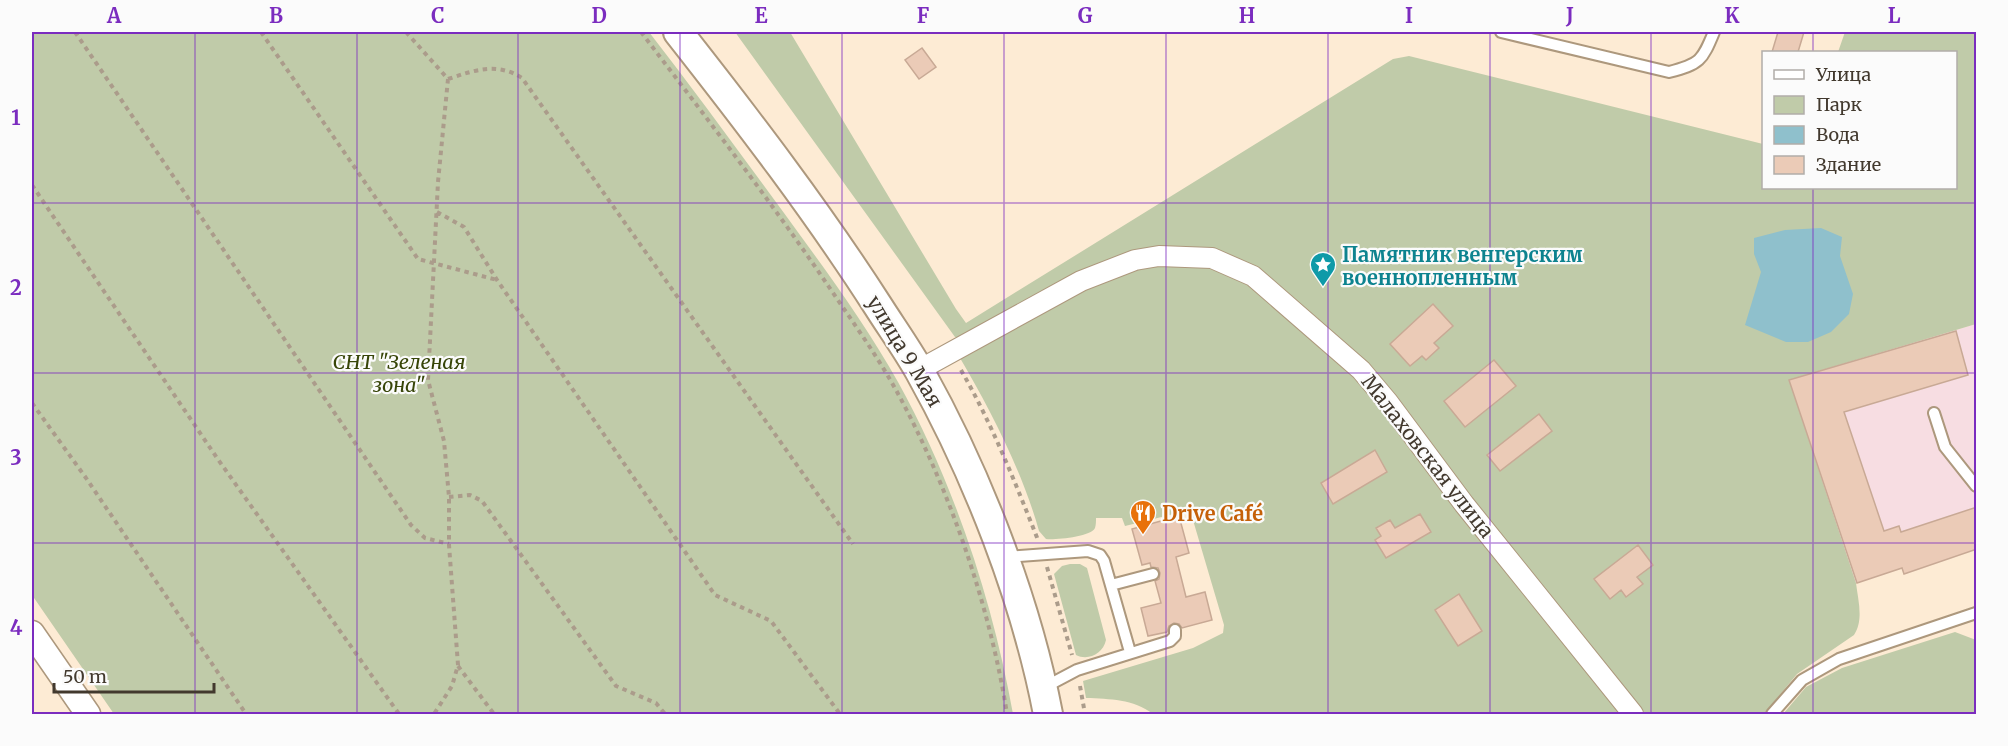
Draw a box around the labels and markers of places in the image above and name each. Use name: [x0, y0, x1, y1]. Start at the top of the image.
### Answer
place label: Памятник венгерским военнопленным: [1342, 242, 1583, 290]
place icon: Памятник венгерским военнопленным: [1308, 250, 1338, 288]
restaurant icon: Drive Café: [1128, 498, 1158, 536]
place label: Drive Café: [1162, 501, 1263, 526]

